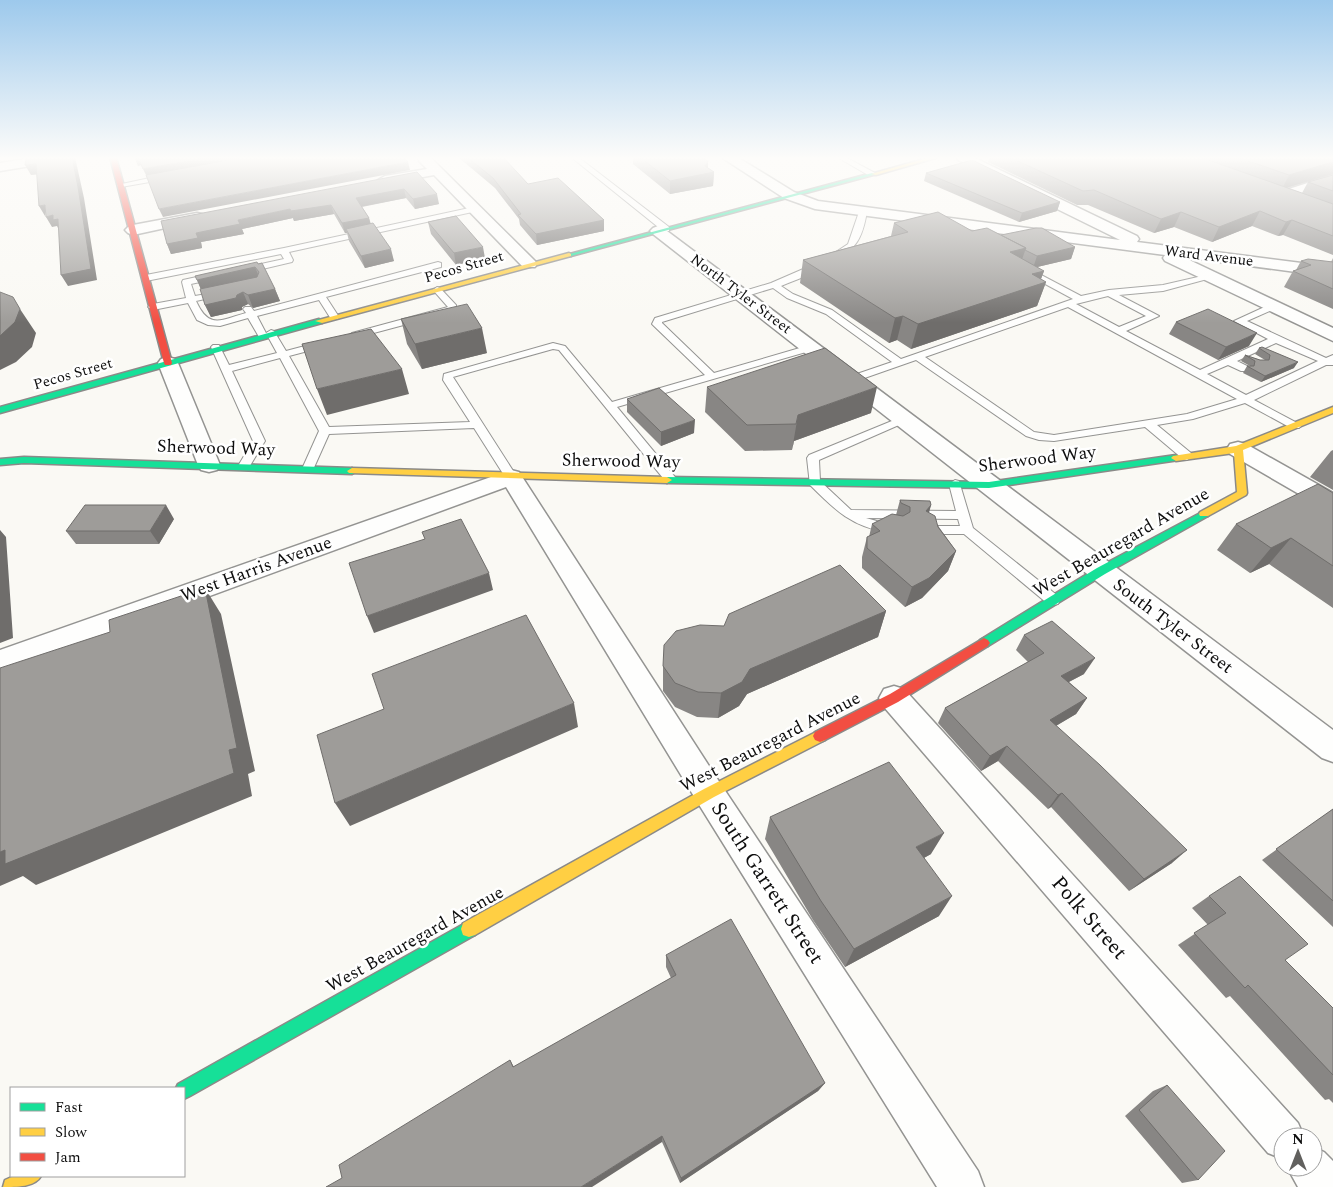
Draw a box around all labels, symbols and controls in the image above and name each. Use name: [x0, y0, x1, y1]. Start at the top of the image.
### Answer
street label: Ward Avenue: [1163, 239, 1255, 273]
street label: Pecos Street: [422, 245, 506, 289]
street label: North Tyler Street: [685, 248, 797, 340]
street label: Pecos Street: [31, 352, 115, 396]
street label: Sherwood Way: [156, 432, 277, 464]
street label: Sherwood Way: [977, 438, 1099, 480]
street label: Sherwood Way: [562, 446, 682, 476]
street label: West Beauregard Avenue: [1028, 480, 1214, 604]
street label: West Harris Avenue: [176, 529, 336, 609]
street label: South Tyler Street: [1107, 572, 1239, 680]
street label: West Beauregard Avenue: [675, 685, 865, 799]
street label: South Garrett Street: [702, 795, 832, 971]
street label: Polk Street: [1043, 869, 1135, 967]
street label: West Beauregard Avenue: [321, 879, 509, 999]
legend: [10, 1087, 185, 1177]
text: Fast: [55, 1096, 83, 1119]
text: Slow: [55, 1121, 87, 1144]
north arrow: [1273, 1127, 1323, 1177]
text: N: [1292, 1129, 1304, 1150]
text: Jam: [55, 1146, 81, 1169]

